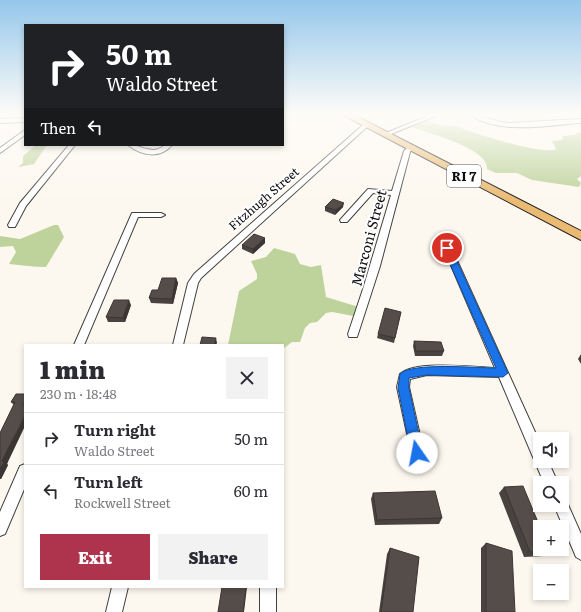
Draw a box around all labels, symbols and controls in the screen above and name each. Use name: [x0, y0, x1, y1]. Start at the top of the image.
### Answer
text: 50 m: [106, 32, 172, 74]
icon: right: [40, 40, 92, 92]
text: Waldo Street: [106, 70, 217, 97]
text: Then: [40, 116, 76, 139]
icon: left: [84, 116, 106, 138]
street label: Fitzhugh Street: [224, 162, 303, 234]
road number: RI 7: [447, 165, 481, 187]
street label: Marconi Street: [346, 187, 391, 288]
pin: [430, 231, 464, 265]
icon: arrive: [436, 237, 458, 259]
text: 1 min: [40, 351, 105, 386]
button: close: [226, 357, 268, 399]
text: 230 m · 18:48: [40, 384, 117, 403]
text: Turn right: [74, 418, 156, 441]
text: 50 m: [234, 427, 268, 450]
icon: right: [40, 428, 62, 450]
position arrow: [396, 432, 438, 474]
map controls: [533, 432, 569, 600]
button: sound: [533, 432, 569, 468]
text: Waldo Street: [74, 441, 154, 460]
text: Turn left: [74, 470, 143, 493]
button: search: [533, 476, 569, 512]
text: 60 m: [234, 479, 268, 502]
icon: left: [40, 480, 62, 502]
text: Rockwell Street: [74, 493, 171, 512]
button: +: [533, 520, 569, 556]
button: Exit: [40, 534, 150, 580]
button: Share: [158, 534, 268, 580]
button: −: [533, 564, 569, 600]

